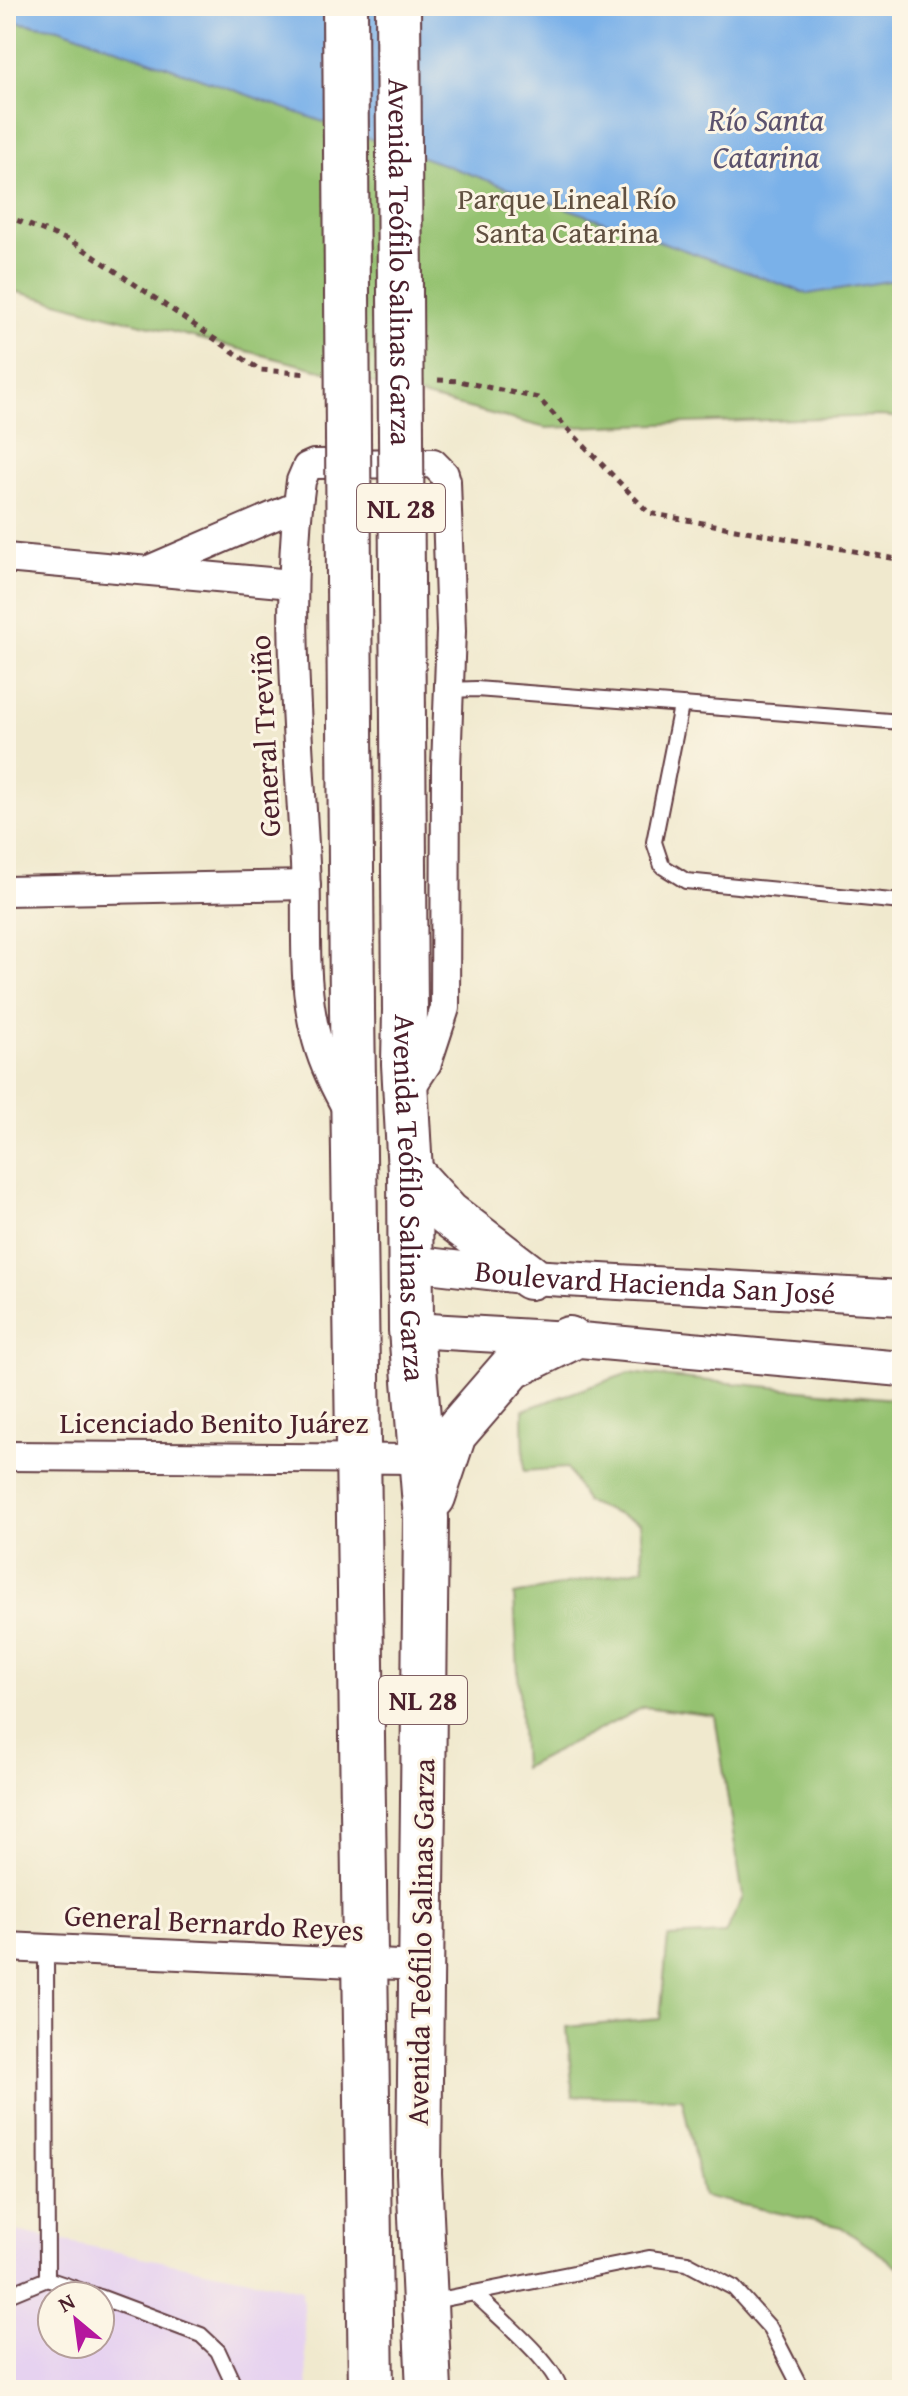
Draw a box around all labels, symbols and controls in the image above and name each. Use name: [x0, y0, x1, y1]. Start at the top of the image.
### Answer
street label: Avenida Teófilo Salinas Garza: [378, 78, 424, 446]
water label: Río Santa Catarina: [707, 96, 824, 180]
park label: Parque Lineal Río Santa Catarina: [457, 176, 677, 254]
road number: NL 28: [357, 484, 445, 532]
street label: General Treviño: [237, 634, 291, 838]
street label: Avenida Teófilo Salinas Garza: [383, 1014, 438, 1383]
street label: Boulevard Hacienda San José: [473, 1248, 836, 1315]
street label: Licenciado Benito Juárez: [60, 1400, 368, 1444]
road number: NL 28: [379, 1676, 467, 1724]
street label: Avenida Teófilo Salinas Garza: [395, 1758, 445, 2126]
street label: General Bernardo Reyes: [63, 1892, 365, 1952]
north arrow: [36, 2280, 116, 2360]
text: N: [52, 2285, 81, 2320]

